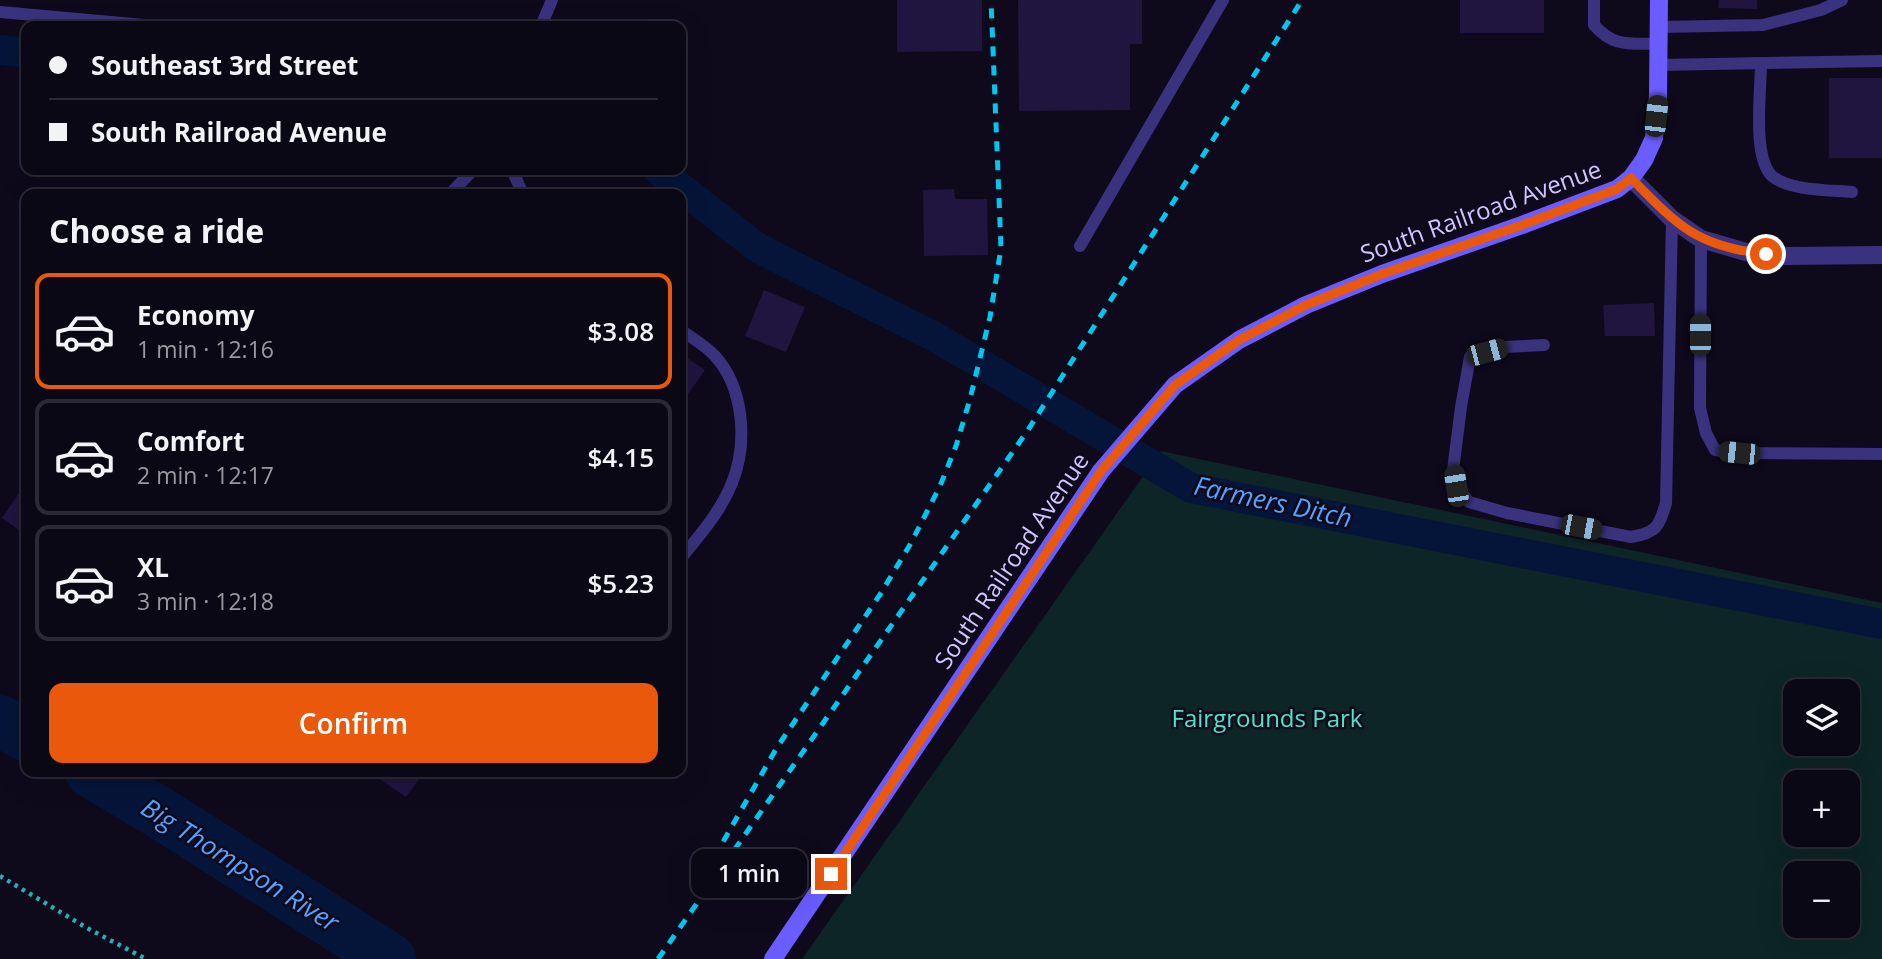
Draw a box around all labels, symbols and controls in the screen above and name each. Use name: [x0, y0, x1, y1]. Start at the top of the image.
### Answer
text: Southeast 3rd Street: [91, 47, 358, 83]
car: [1644, 94, 1669, 138]
text: South Railroad Avenue: [91, 114, 387, 150]
street label: South Railroad Avenue: [1355, 152, 1606, 270]
text: Choose a ride: [49, 209, 264, 252]
route start: [1750, 238, 1782, 270]
text: Economy: [137, 297, 255, 333]
icon: car: [53, 300, 116, 363]
text: $3.08: [587, 313, 654, 349]
car: [1690, 314, 1711, 356]
text: 1 min · 12:16: [137, 333, 274, 365]
car: [1464, 336, 1511, 368]
text: Comfort: [137, 423, 244, 459]
icon: car: [53, 426, 116, 489]
text: $4.15: [587, 439, 654, 475]
car: [1718, 440, 1761, 466]
street label: South Railroad Avenue: [926, 446, 1095, 675]
text: 2 min · 12:17: [137, 459, 274, 491]
car: [1443, 464, 1470, 508]
water label: Farmers Ditch: [1191, 467, 1355, 535]
car: [1559, 513, 1604, 541]
text: XL: [137, 549, 169, 585]
icon: car: [53, 552, 116, 615]
text: $5.23: [587, 565, 654, 601]
text: 3 min · 12:18: [137, 585, 274, 617]
map controls: [1783, 679, 1860, 938]
button: layers: [1783, 679, 1860, 756]
button: Confirm: [49, 683, 658, 763]
park label: Fairgrounds Park: [1172, 701, 1363, 734]
button: +: [1783, 770, 1860, 847]
water label: Big Thompson River: [135, 789, 348, 940]
callout: 1 min: [691, 850, 806, 898]
text: 1 min: [718, 857, 780, 889]
route end: [815, 858, 847, 890]
button: −: [1783, 861, 1860, 938]

